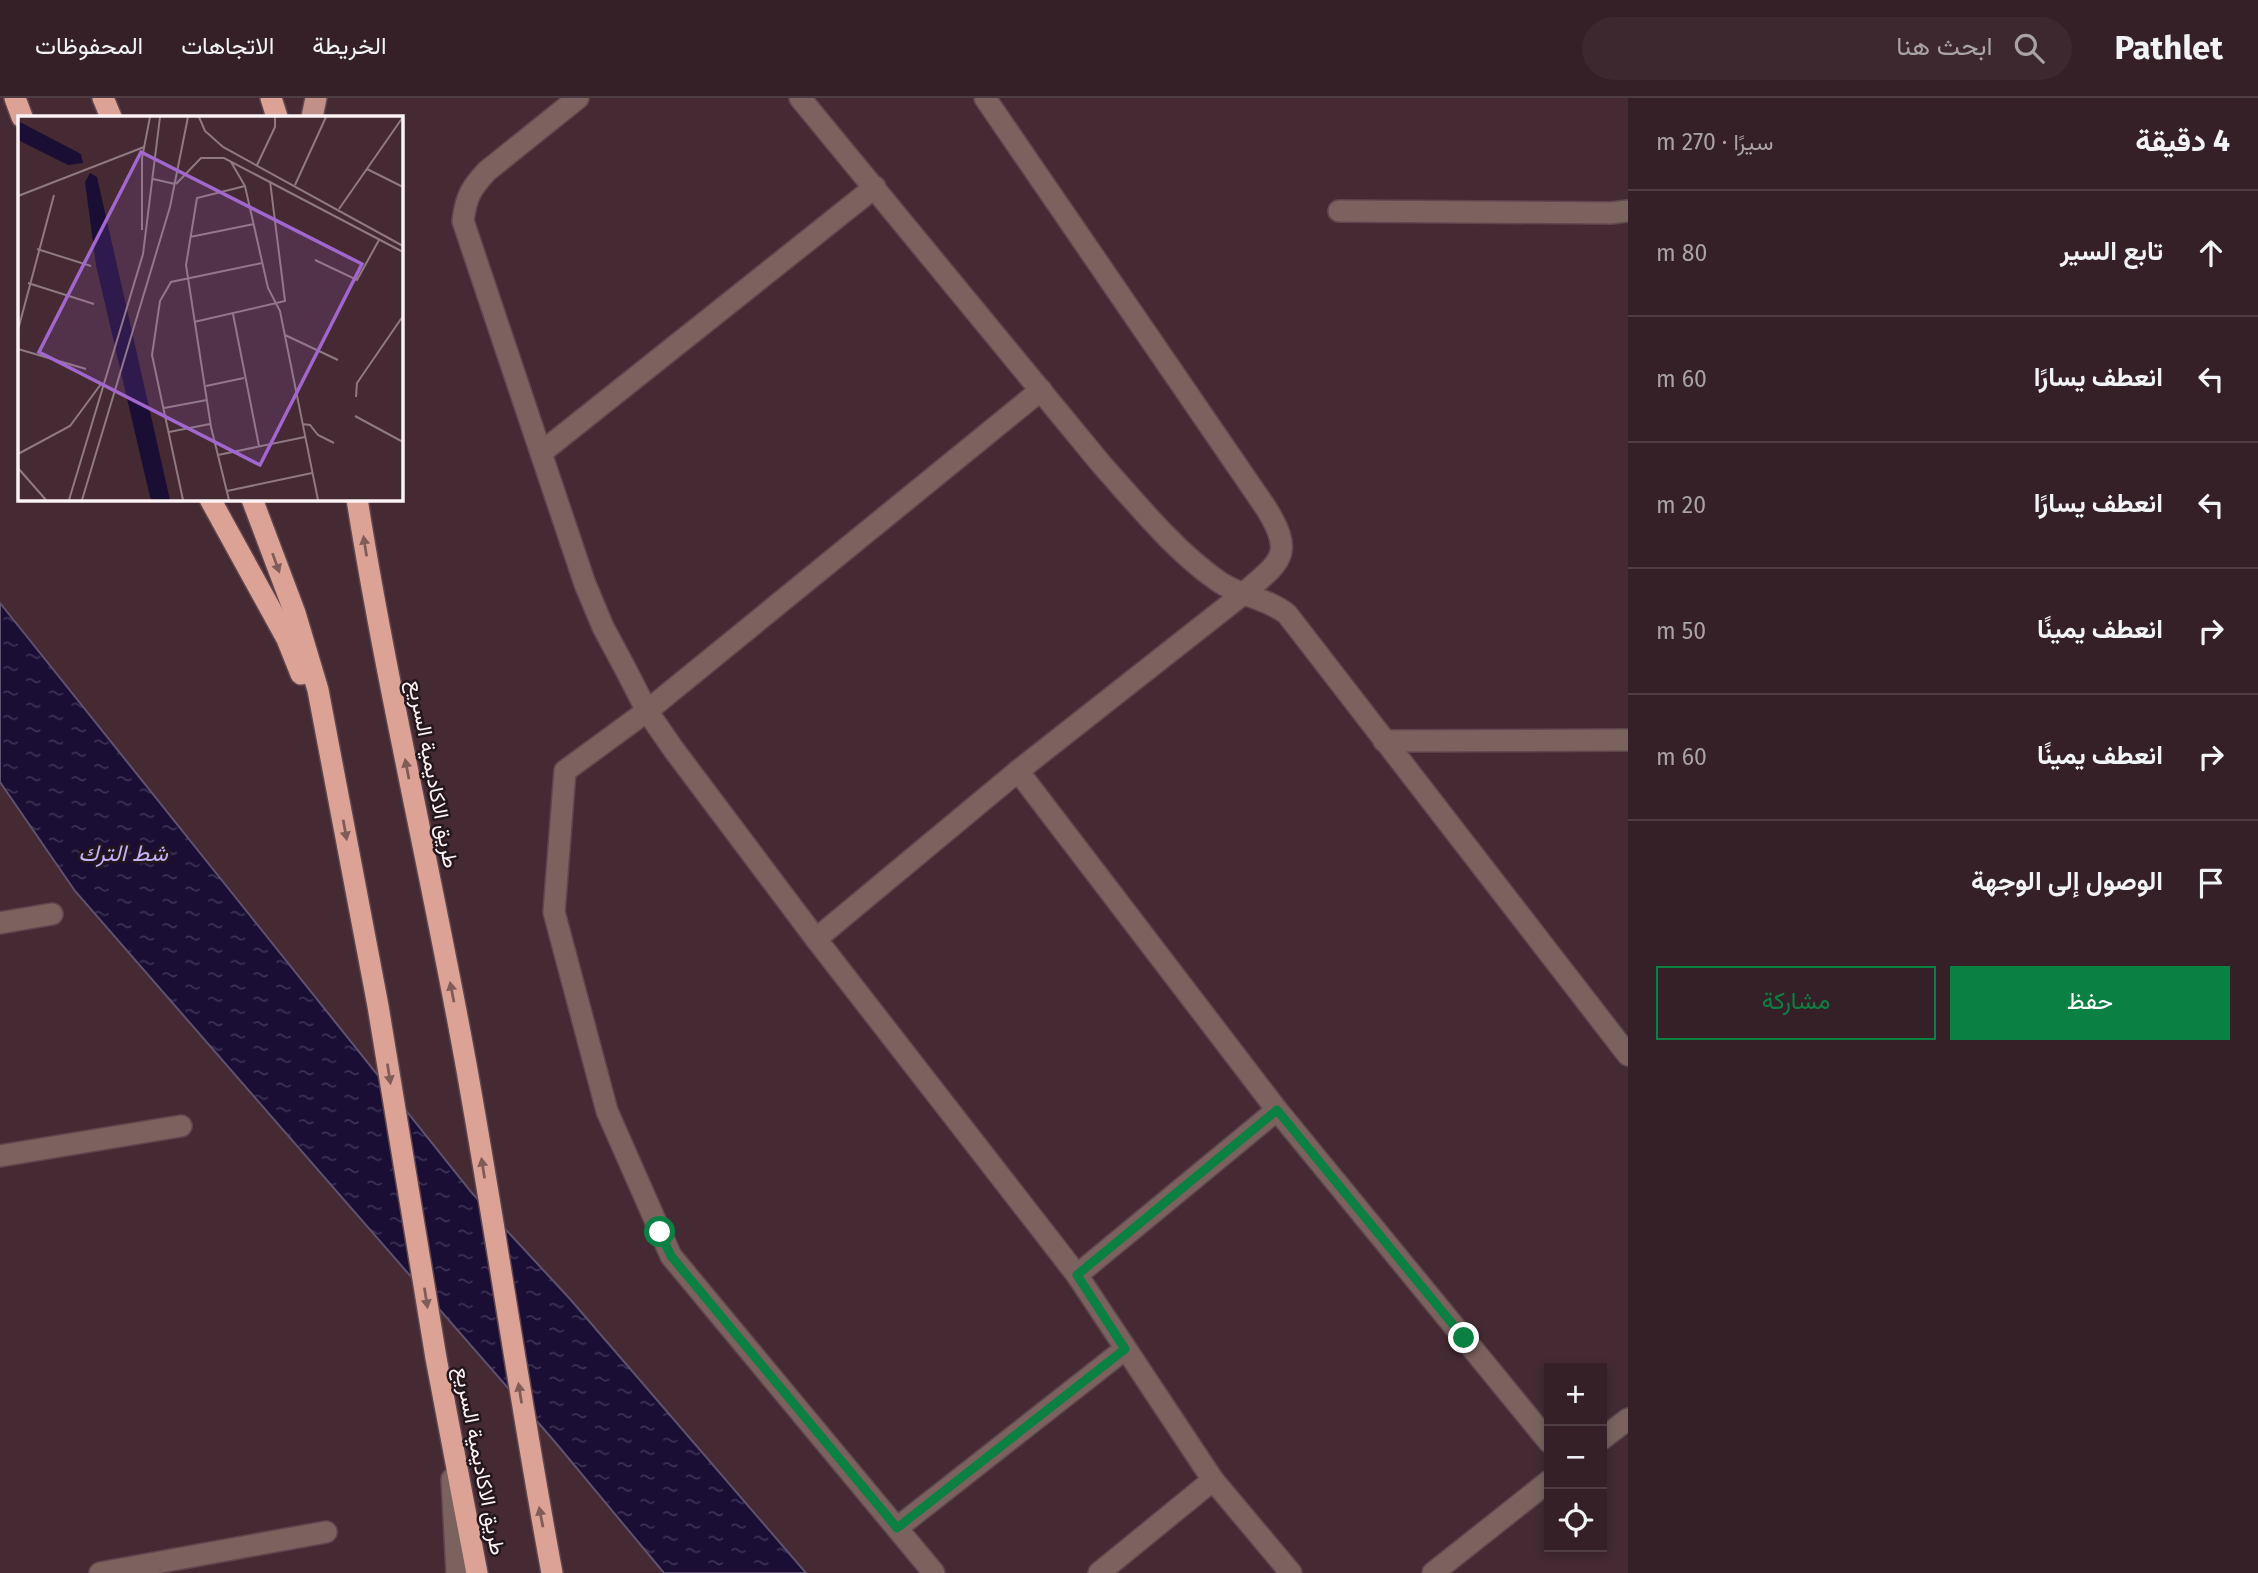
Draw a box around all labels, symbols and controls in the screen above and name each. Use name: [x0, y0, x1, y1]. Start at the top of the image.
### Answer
search box: [1582, 17, 2072, 80]
text: Pathlet: [2114, 28, 2223, 68]
icon: search: [2010, 29, 2048, 67]
text: ابحث هنا: [1896, 31, 1992, 62]
text: المحفوظات: [35, 32, 143, 60]
text: الاتجاهات: [181, 32, 274, 60]
text: الخريطة: [312, 32, 387, 60]
inset map: [18, 116, 402, 500]
text: 4 دقيقة: [2135, 123, 2230, 159]
text: سيرًا · 270 m: [1656, 128, 1773, 156]
icon: ahead: [2192, 234, 2230, 272]
text: تابع السير: [2060, 236, 2163, 267]
text: 80 m: [1656, 239, 1707, 267]
icon: left: [2192, 360, 2230, 398]
text: انعطف يسارًا: [2034, 362, 2163, 393]
text: 60 m: [1656, 365, 1707, 393]
icon: left: [2192, 486, 2230, 524]
text: انعطف يسارًا: [2034, 488, 2163, 519]
text: 20 m: [1656, 491, 1706, 519]
one-way arrow: [359, 534, 370, 556]
one-way arrow: [271, 552, 282, 573]
icon: right: [2192, 612, 2230, 650]
text: انعطف يمينًا: [2037, 614, 2163, 645]
text: 50 m: [1656, 617, 1706, 645]
street label: طريق الاكاديمية السريع: [401, 678, 464, 871]
icon: right: [2192, 738, 2230, 776]
text: انعطف يمينًا: [2037, 740, 2163, 771]
text: 60 m: [1656, 743, 1707, 771]
one-way arrow: [402, 758, 413, 780]
one-way arrow: [340, 819, 351, 841]
water label: شط الترك: [78, 839, 169, 868]
icon: arrive: [2192, 864, 2230, 902]
text: الوصول إلى الوجهة: [1971, 866, 2163, 897]
button: مشاركة: [1656, 966, 1936, 1040]
button: حفظ: [1950, 966, 2230, 1040]
one-way arrow: [446, 981, 457, 1003]
one-way arrow: [384, 1063, 395, 1085]
one-way arrow: [477, 1157, 488, 1179]
route start: [644, 1216, 675, 1247]
one-way arrow: [421, 1287, 432, 1309]
route end: [1448, 1322, 1479, 1353]
map controls: [1544, 1363, 1607, 1552]
button: +: [1544, 1363, 1607, 1426]
street label: طريق الاكاديمية السريع: [448, 1365, 511, 1558]
one-way arrow: [514, 1382, 525, 1404]
button: −: [1544, 1426, 1607, 1489]
button: locate: [1544, 1489, 1607, 1552]
one-way arrow: [535, 1506, 546, 1528]

